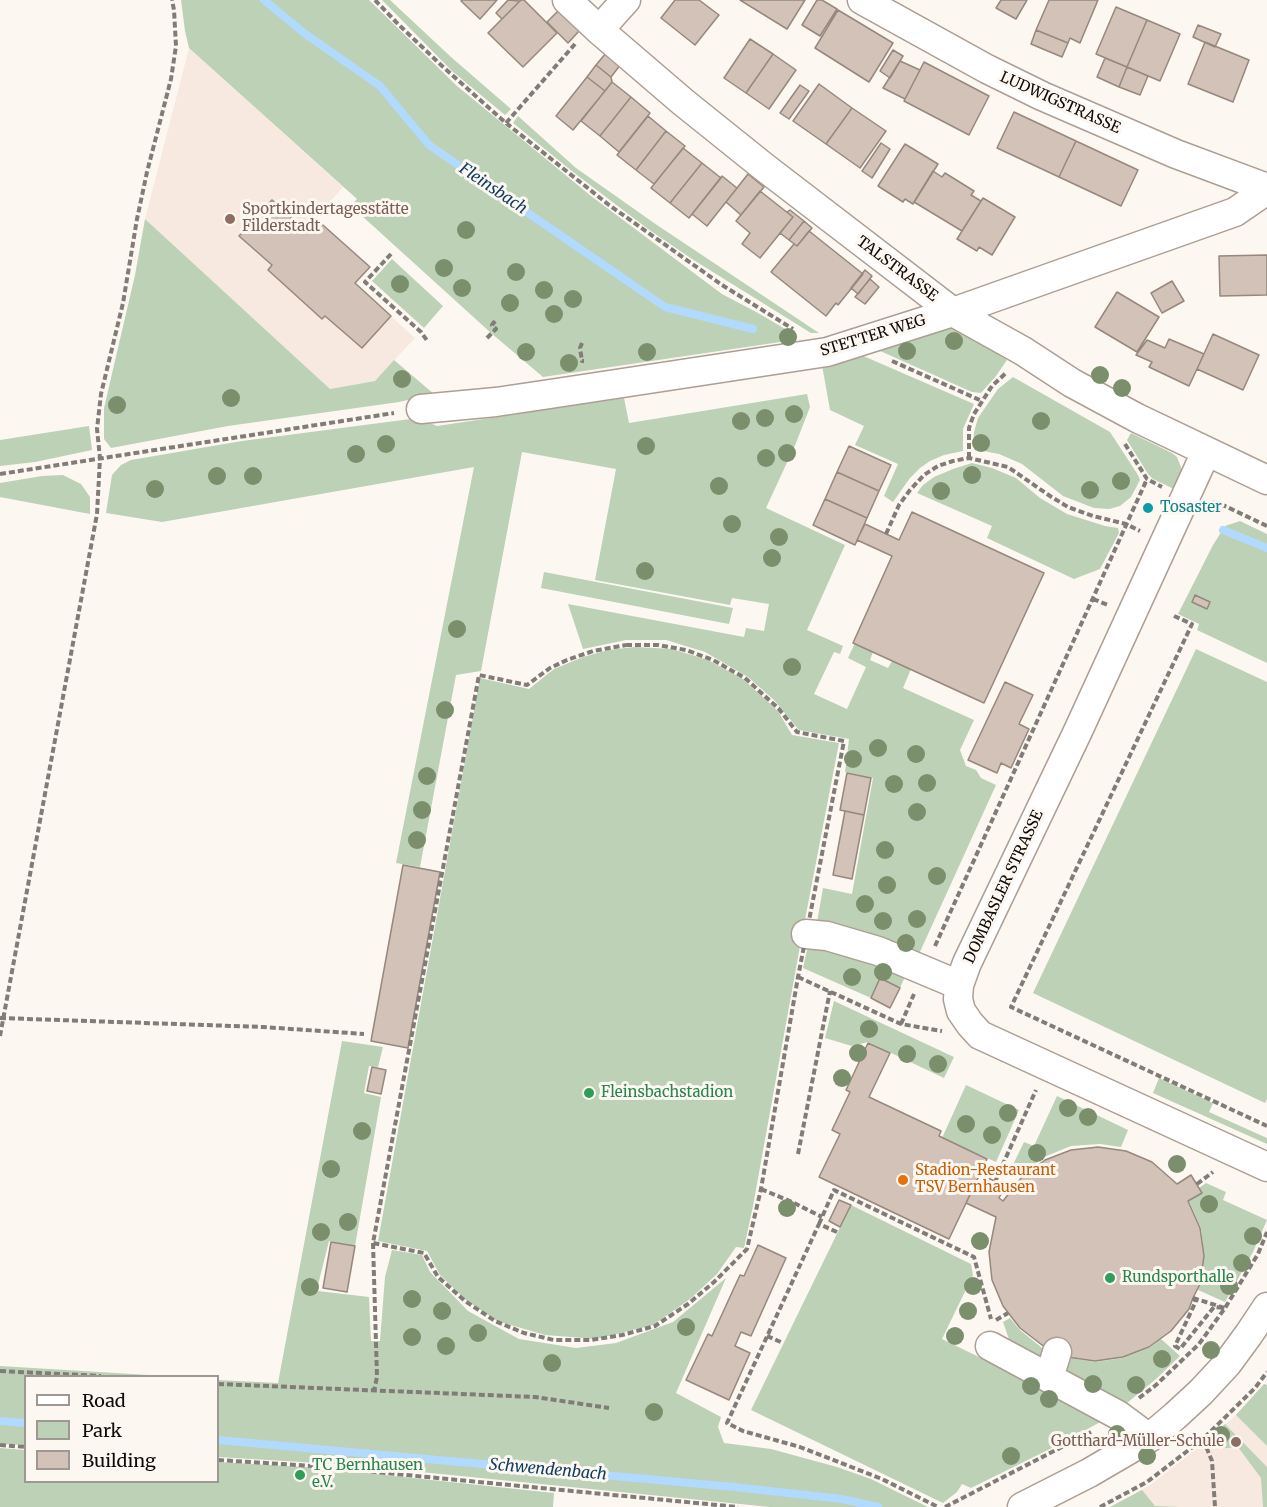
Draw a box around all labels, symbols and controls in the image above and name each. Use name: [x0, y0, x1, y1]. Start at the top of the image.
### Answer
street label: LUDWIGSTRASSE: [997, 68, 1123, 138]
water label: Fleinsbach: [456, 159, 530, 219]
place label: Sportkindertagesstätte Filderstadt: [242, 201, 409, 236]
marker: Sportkindertagesstätte Filderstadt: [223, 212, 237, 226]
street label: TALSTRASSE: [853, 233, 941, 305]
street label: STETTER WEG: [818, 311, 928, 361]
place label: Tosaster: [1160, 499, 1222, 517]
marker: Tosaster: [1141, 501, 1155, 515]
street label: DOMBASLER STRASSE: [961, 808, 1047, 966]
place label: Fleinsbachstadion: [601, 1084, 733, 1102]
marker: Fleinsbachstadion: [582, 1086, 596, 1100]
place label: Stadion-Restaurant TSV Bernhausen: [915, 1162, 1056, 1197]
marker: Stadion-Restaurant TSV Bernhausen: [896, 1173, 910, 1187]
place label: Rundsporthalle: [1122, 1269, 1234, 1287]
marker: Rundsporthalle: [1103, 1271, 1117, 1285]
legend: [24, 1375, 219, 1483]
text: Road: [82, 1389, 126, 1412]
text: Park: [82, 1419, 122, 1442]
place label: Gotthard-Müller-Schule: [1051, 1433, 1224, 1451]
marker: Gotthard-Müller-Schule: [1229, 1435, 1243, 1449]
text: Building: [82, 1449, 156, 1472]
water label: Schwendenbach: [488, 1455, 608, 1485]
place label: TC Bernhausen e.V.: [312, 1457, 423, 1492]
marker: TC Bernhausen e.V.: [293, 1468, 307, 1482]

